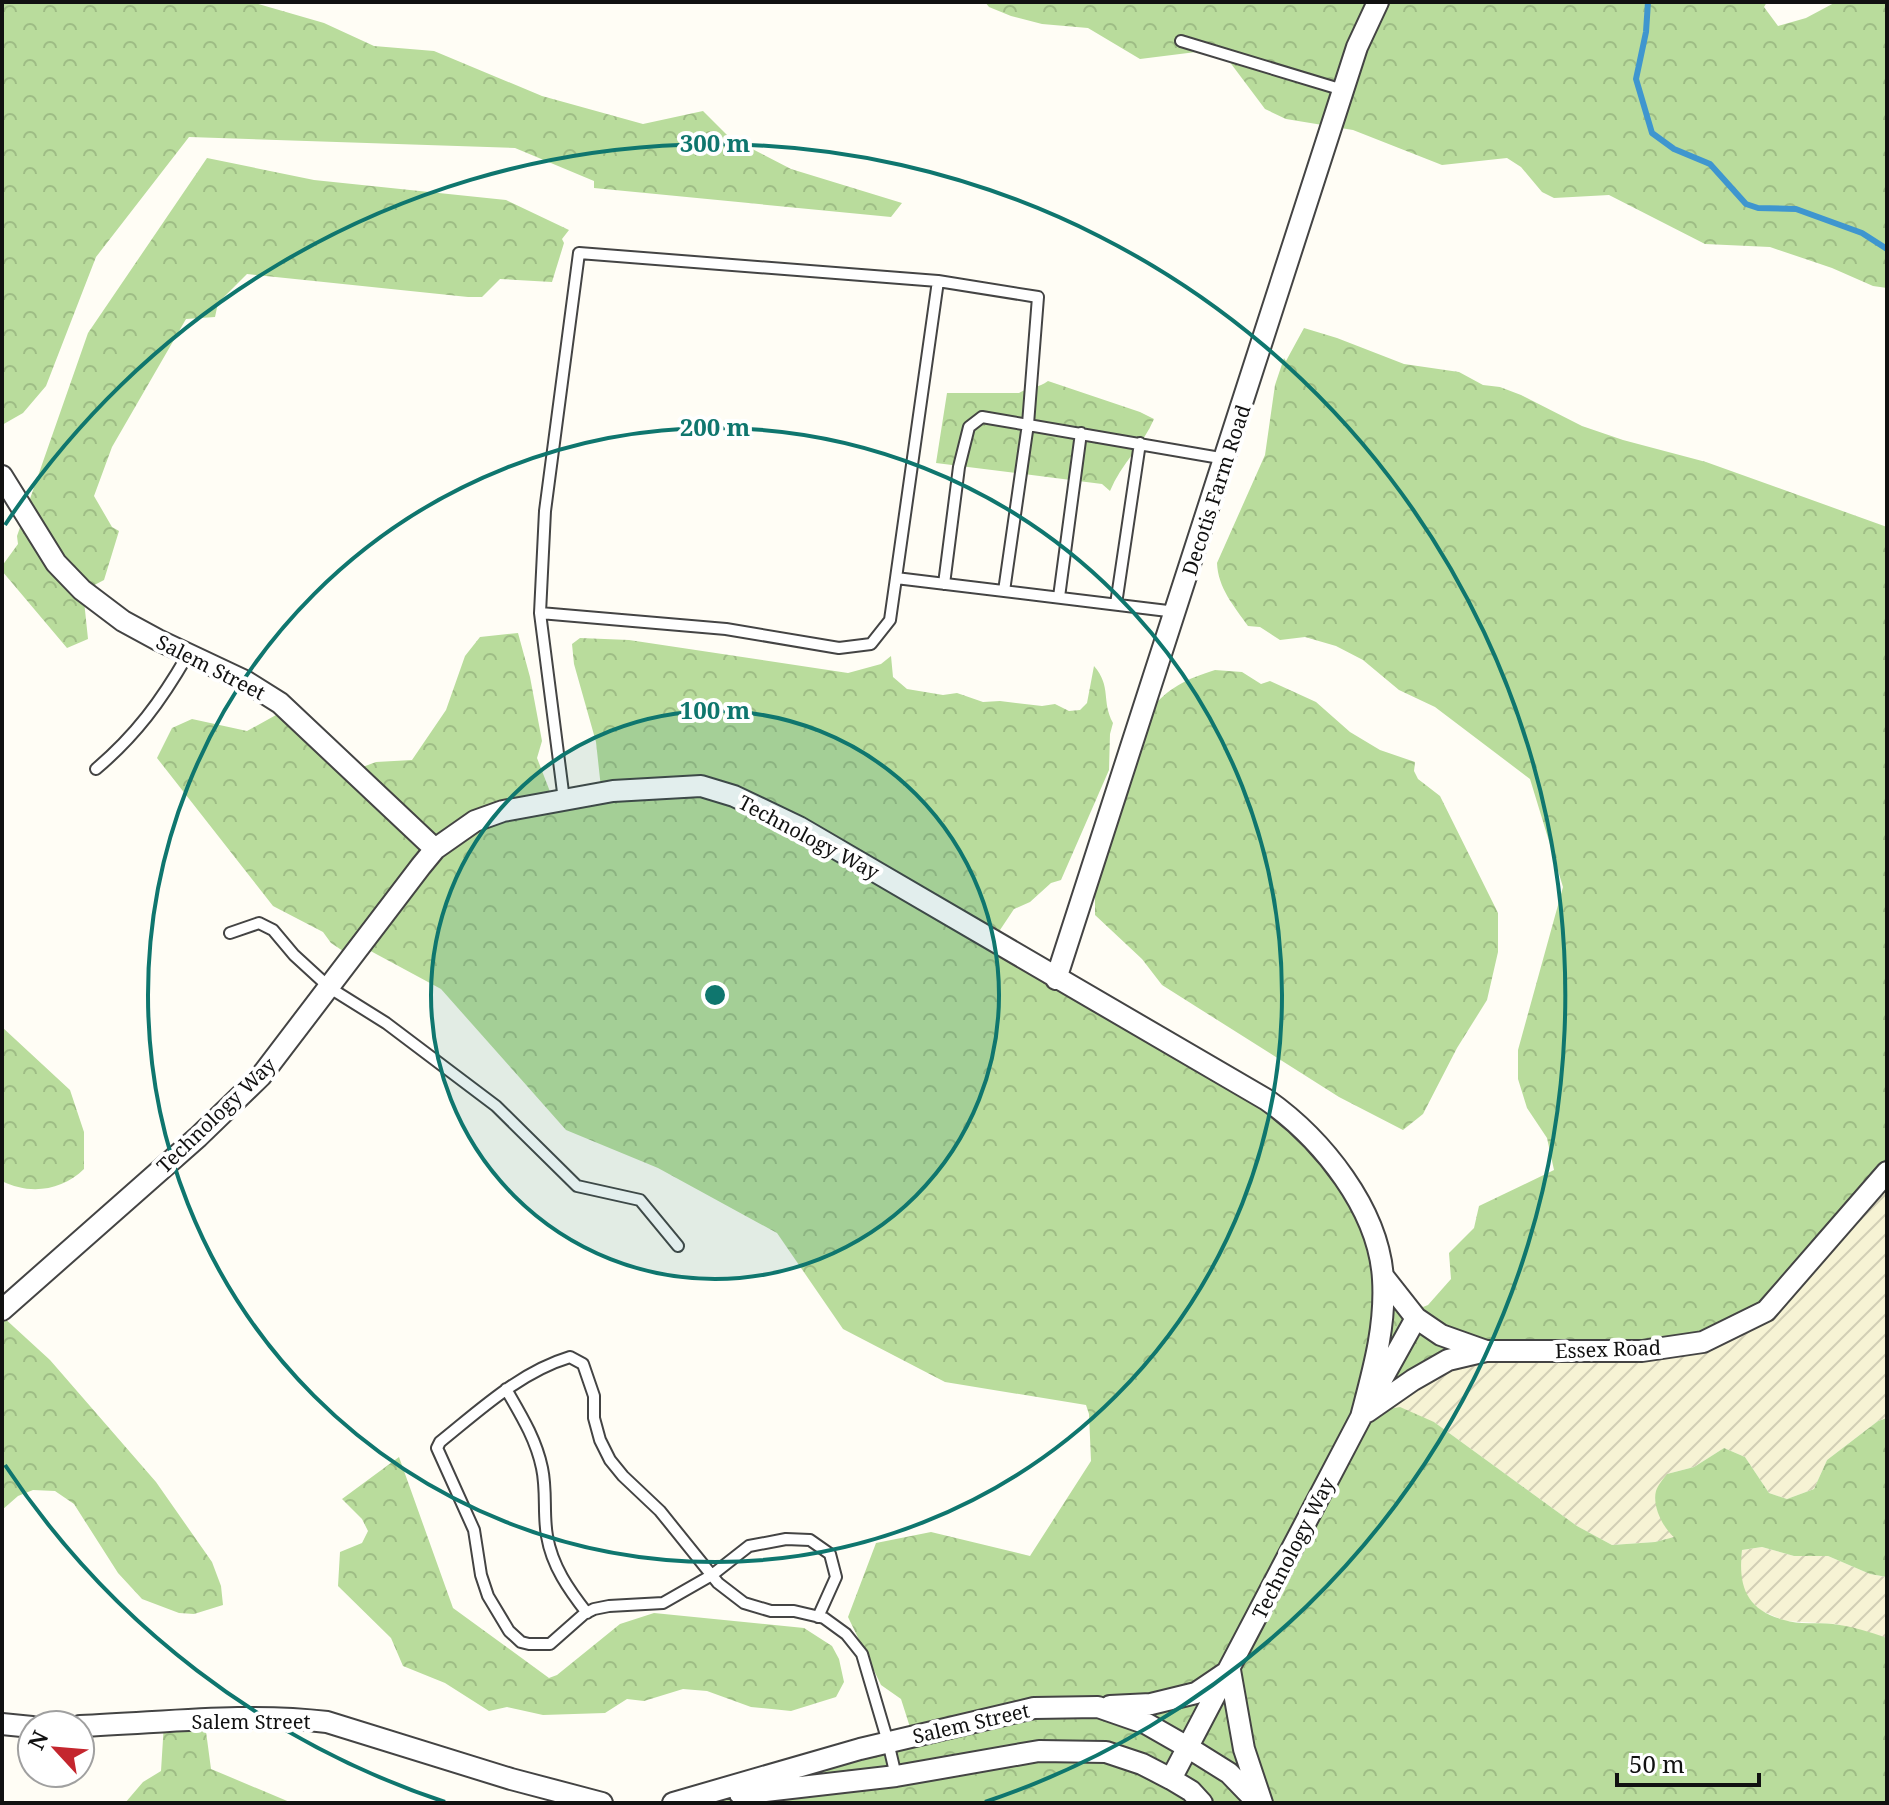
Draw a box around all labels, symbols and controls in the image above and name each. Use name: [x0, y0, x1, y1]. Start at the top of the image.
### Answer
text: 300 m: [680, 126, 751, 159]
street label: Decotis Farm Road: [1176, 401, 1256, 579]
text: 200 m: [680, 410, 751, 443]
street label: Salem Street: [152, 628, 270, 706]
text: 100 m: [680, 693, 751, 726]
street label: Technology Way: [734, 789, 885, 886]
centre of rings: [701, 981, 729, 1009]
street label: Technology Way: [151, 1051, 282, 1179]
street label: Essex Road: [1554, 1334, 1662, 1364]
street label: Technology Way: [1246, 1472, 1341, 1623]
street label: Salem Street: [910, 1696, 1032, 1750]
street label: Salem Street: [192, 1708, 310, 1735]
north arrow: [16, 1709, 96, 1789]
text: N: [20, 1725, 54, 1754]
scale bar: [1617, 1737, 1759, 1787]
text: 50 m: [1629, 1747, 1685, 1780]

